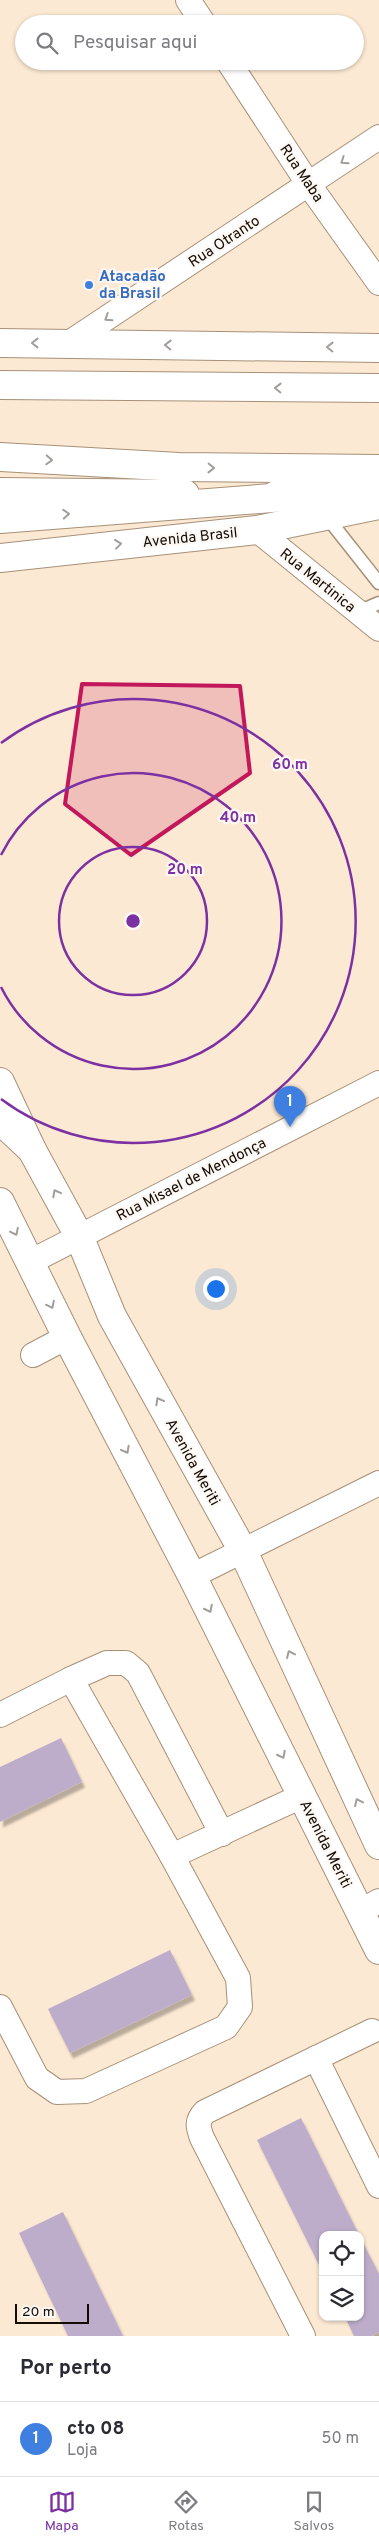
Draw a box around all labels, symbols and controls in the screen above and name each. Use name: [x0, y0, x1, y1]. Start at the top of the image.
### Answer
search box: [15, 15, 364, 70]
icon: search: [33, 29, 61, 57]
text: Pesquisar aqui: [73, 31, 197, 55]
street label: Rua Maba: [274, 141, 327, 206]
one-way arrow: [340, 155, 350, 164]
street label: Rua Otranto: [185, 212, 264, 272]
place label: Atacadão da Brasil: [99, 268, 166, 304]
marker: Atacadão da Brasil: [83, 279, 95, 291]
one-way arrow: [104, 312, 114, 321]
one-way arrow: [30, 338, 38, 348]
one-way arrow: [164, 340, 172, 350]
one-way arrow: [326, 342, 334, 352]
one-way arrow: [274, 383, 282, 394]
one-way arrow: [45, 454, 53, 465]
one-way arrow: [208, 463, 215, 473]
one-way arrow: [62, 509, 70, 520]
street label: Avenida Brasil: [142, 524, 239, 553]
one-way arrow: [114, 539, 122, 550]
street label: Rua Martinica: [275, 545, 359, 618]
text: 60 m: [272, 756, 308, 775]
text: 40 m: [220, 809, 256, 828]
text: 20 m: [167, 861, 203, 880]
centre of rings: [124, 912, 142, 930]
pin: 1: [274, 1086, 306, 1127]
street label: Rua Misael de Mendonça: [114, 1134, 270, 1226]
one-way arrow: [52, 1189, 62, 1198]
one-way arrow: [9, 1227, 19, 1236]
your location: [203, 1276, 229, 1302]
one-way arrow: [45, 1300, 55, 1309]
one-way arrow: [155, 1397, 165, 1406]
street label: Avenida Meriti: [160, 1416, 223, 1509]
one-way arrow: [120, 1444, 130, 1453]
one-way arrow: [203, 1604, 213, 1613]
one-way arrow: [286, 1650, 296, 1659]
one-way arrow: [275, 1750, 286, 1759]
street label: Avenida Meriti: [294, 1797, 355, 1892]
one-way arrow: [354, 1798, 364, 1807]
map controls: [319, 2231, 364, 2321]
button: locate: [319, 2231, 364, 2276]
button: layers: [319, 2276, 364, 2321]
scale bar: [15, 2301, 89, 2324]
text: 20 m: [22, 2304, 55, 2321]
text: Por perto: [20, 2355, 112, 2382]
text: cto 08: [67, 2417, 125, 2441]
text: 1: [33, 2429, 39, 2449]
text: 50 m: [322, 2429, 359, 2449]
text: Loja: [67, 2441, 97, 2461]
tab: Mapa: [45, 2488, 79, 2535]
tab: Rotas: [168, 2488, 204, 2535]
tab: Salvos: [293, 2488, 334, 2535]

